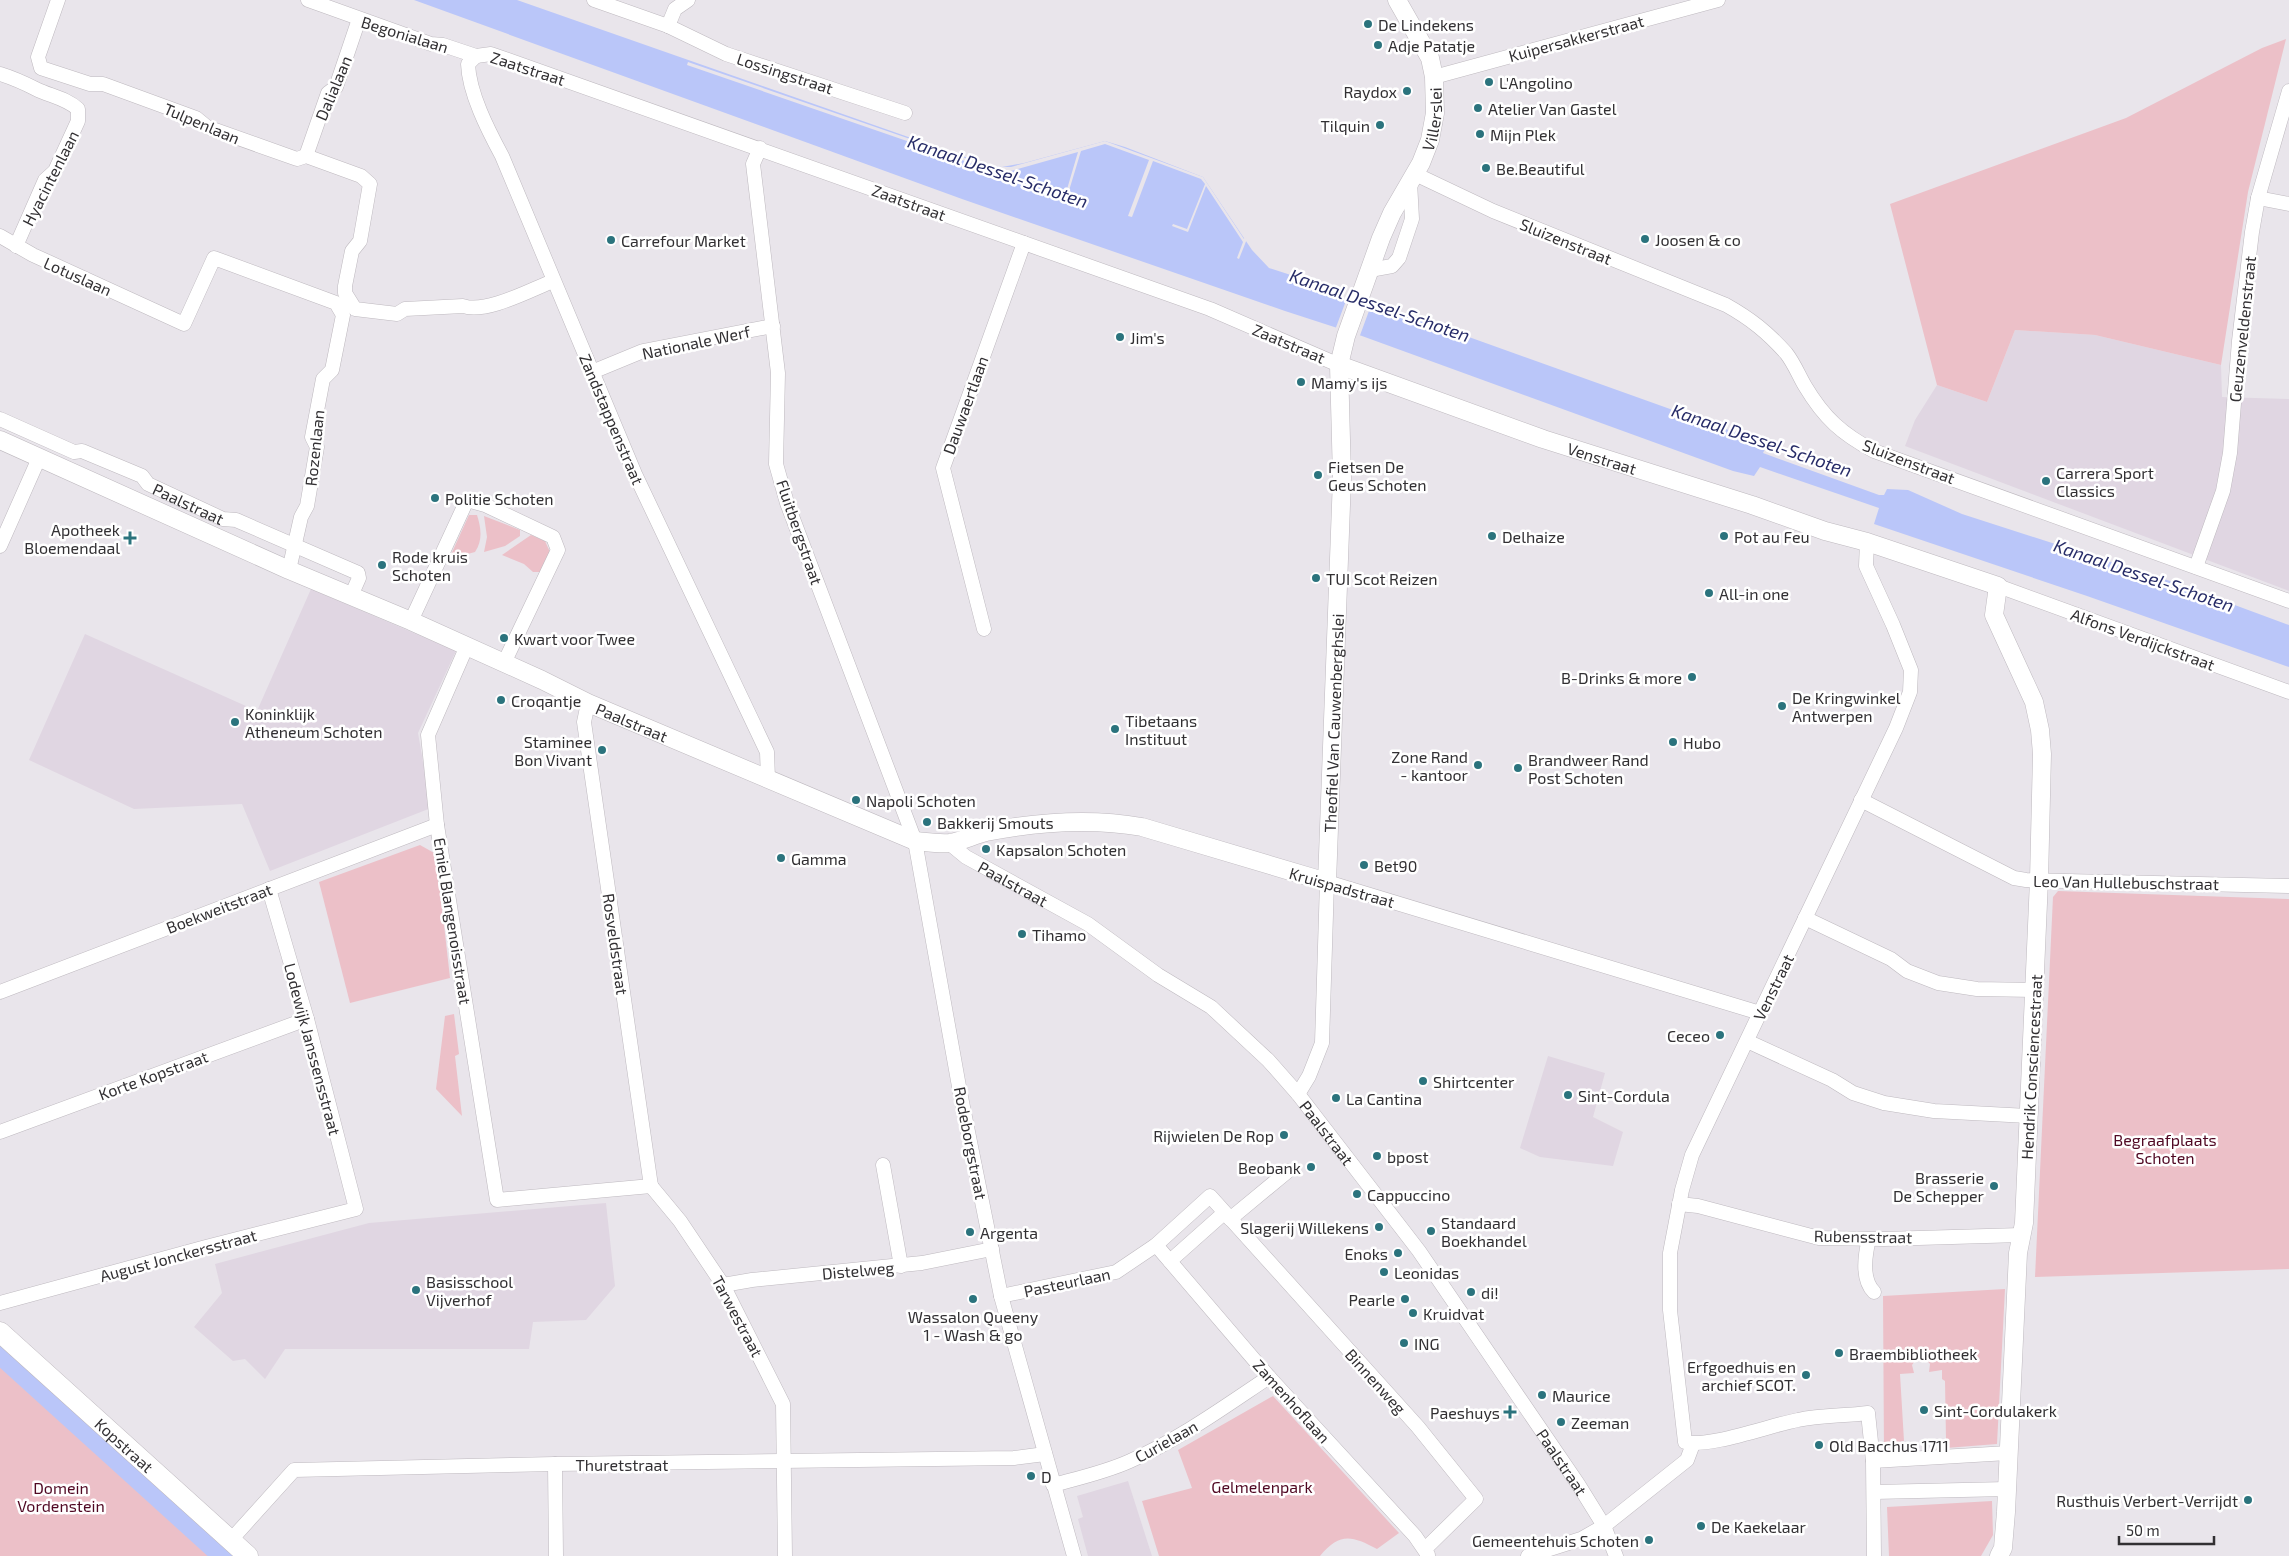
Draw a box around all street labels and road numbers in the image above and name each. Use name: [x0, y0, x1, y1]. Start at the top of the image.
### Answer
street label: Kuipersakkerstraat: [1506, 11, 1646, 65]
street label: Begonialaan: [359, 12, 451, 56]
street label: Zaatstraat: [488, 47, 568, 89]
street label: Lossingstraat: [734, 49, 836, 97]
street label: Dalialaan: [311, 53, 355, 123]
street label: Villerslei: [1417, 87, 1444, 153]
street label: Tulpenlaan: [161, 99, 243, 147]
street label: Hyacintenlaan: [18, 127, 82, 229]
street label: Zaatstraat: [870, 180, 948, 224]
street label: Sluizenstraat: [1517, 214, 1615, 268]
street label: Lotuslaan: [41, 253, 115, 299]
street label: Geuzenveldenstraat: [2225, 255, 2259, 403]
street label: Zaatstraat: [1250, 319, 1328, 367]
street label: Nationale Werf: [640, 321, 753, 363]
street label: Zandstappenstraat: [576, 351, 648, 487]
street label: Dauwaertlaan: [938, 353, 992, 457]
street label: Rozenlaan: [301, 409, 327, 487]
street label: Sluizenstraat: [1860, 435, 1958, 487]
street label: Venstraat: [1565, 438, 1639, 477]
street label: Fluitbergstraat: [773, 477, 827, 587]
street label: Paalstraat: [150, 478, 227, 528]
street label: Alfons Verdijckstraat: [2068, 604, 2218, 675]
street label: Theofiel Van Cauwenberghslei: [1319, 613, 1346, 833]
street label: Paalstraat: [593, 698, 671, 745]
street label: Emiel Blangenoisstraat: [430, 836, 476, 1006]
street label: Paalstraat: [975, 856, 1051, 910]
street label: Kruispadstraat: [1287, 863, 1397, 911]
street label: Leo Van Hullebuschstraat: [2033, 871, 2219, 893]
street label: Boekweitstraat: [163, 879, 275, 937]
street label: Rosveldstraat: [599, 892, 633, 996]
street label: Venstraat: [1749, 951, 1797, 1023]
street label: Lodewijk Janssensstraat: [280, 961, 345, 1137]
street label: Hendrik Consciencestraat: [2017, 974, 2045, 1160]
street label: Korte Kopstraat: [96, 1046, 210, 1104]
street label: Rodeborgstraat: [951, 1085, 991, 1201]
street label: Paalstraat: [1297, 1096, 1358, 1168]
street label: August Jonckersstraat: [97, 1225, 259, 1285]
street label: Rubensstraat: [1814, 1226, 1912, 1246]
street label: Distelweg: [821, 1257, 895, 1283]
street label: Pasteurlaan: [1022, 1264, 1112, 1300]
street label: Tarwestraat: [709, 1272, 767, 1360]
street label: Binnenweg: [1342, 1345, 1410, 1418]
street label: Zamenhoflaan: [1250, 1355, 1334, 1447]
street label: Kopstraat: [92, 1413, 158, 1476]
street label: Curielaan: [1131, 1416, 1201, 1466]
street label: Paalstraat: [1533, 1425, 1592, 1498]
street label: Thuretstraat: [576, 1455, 668, 1474]

